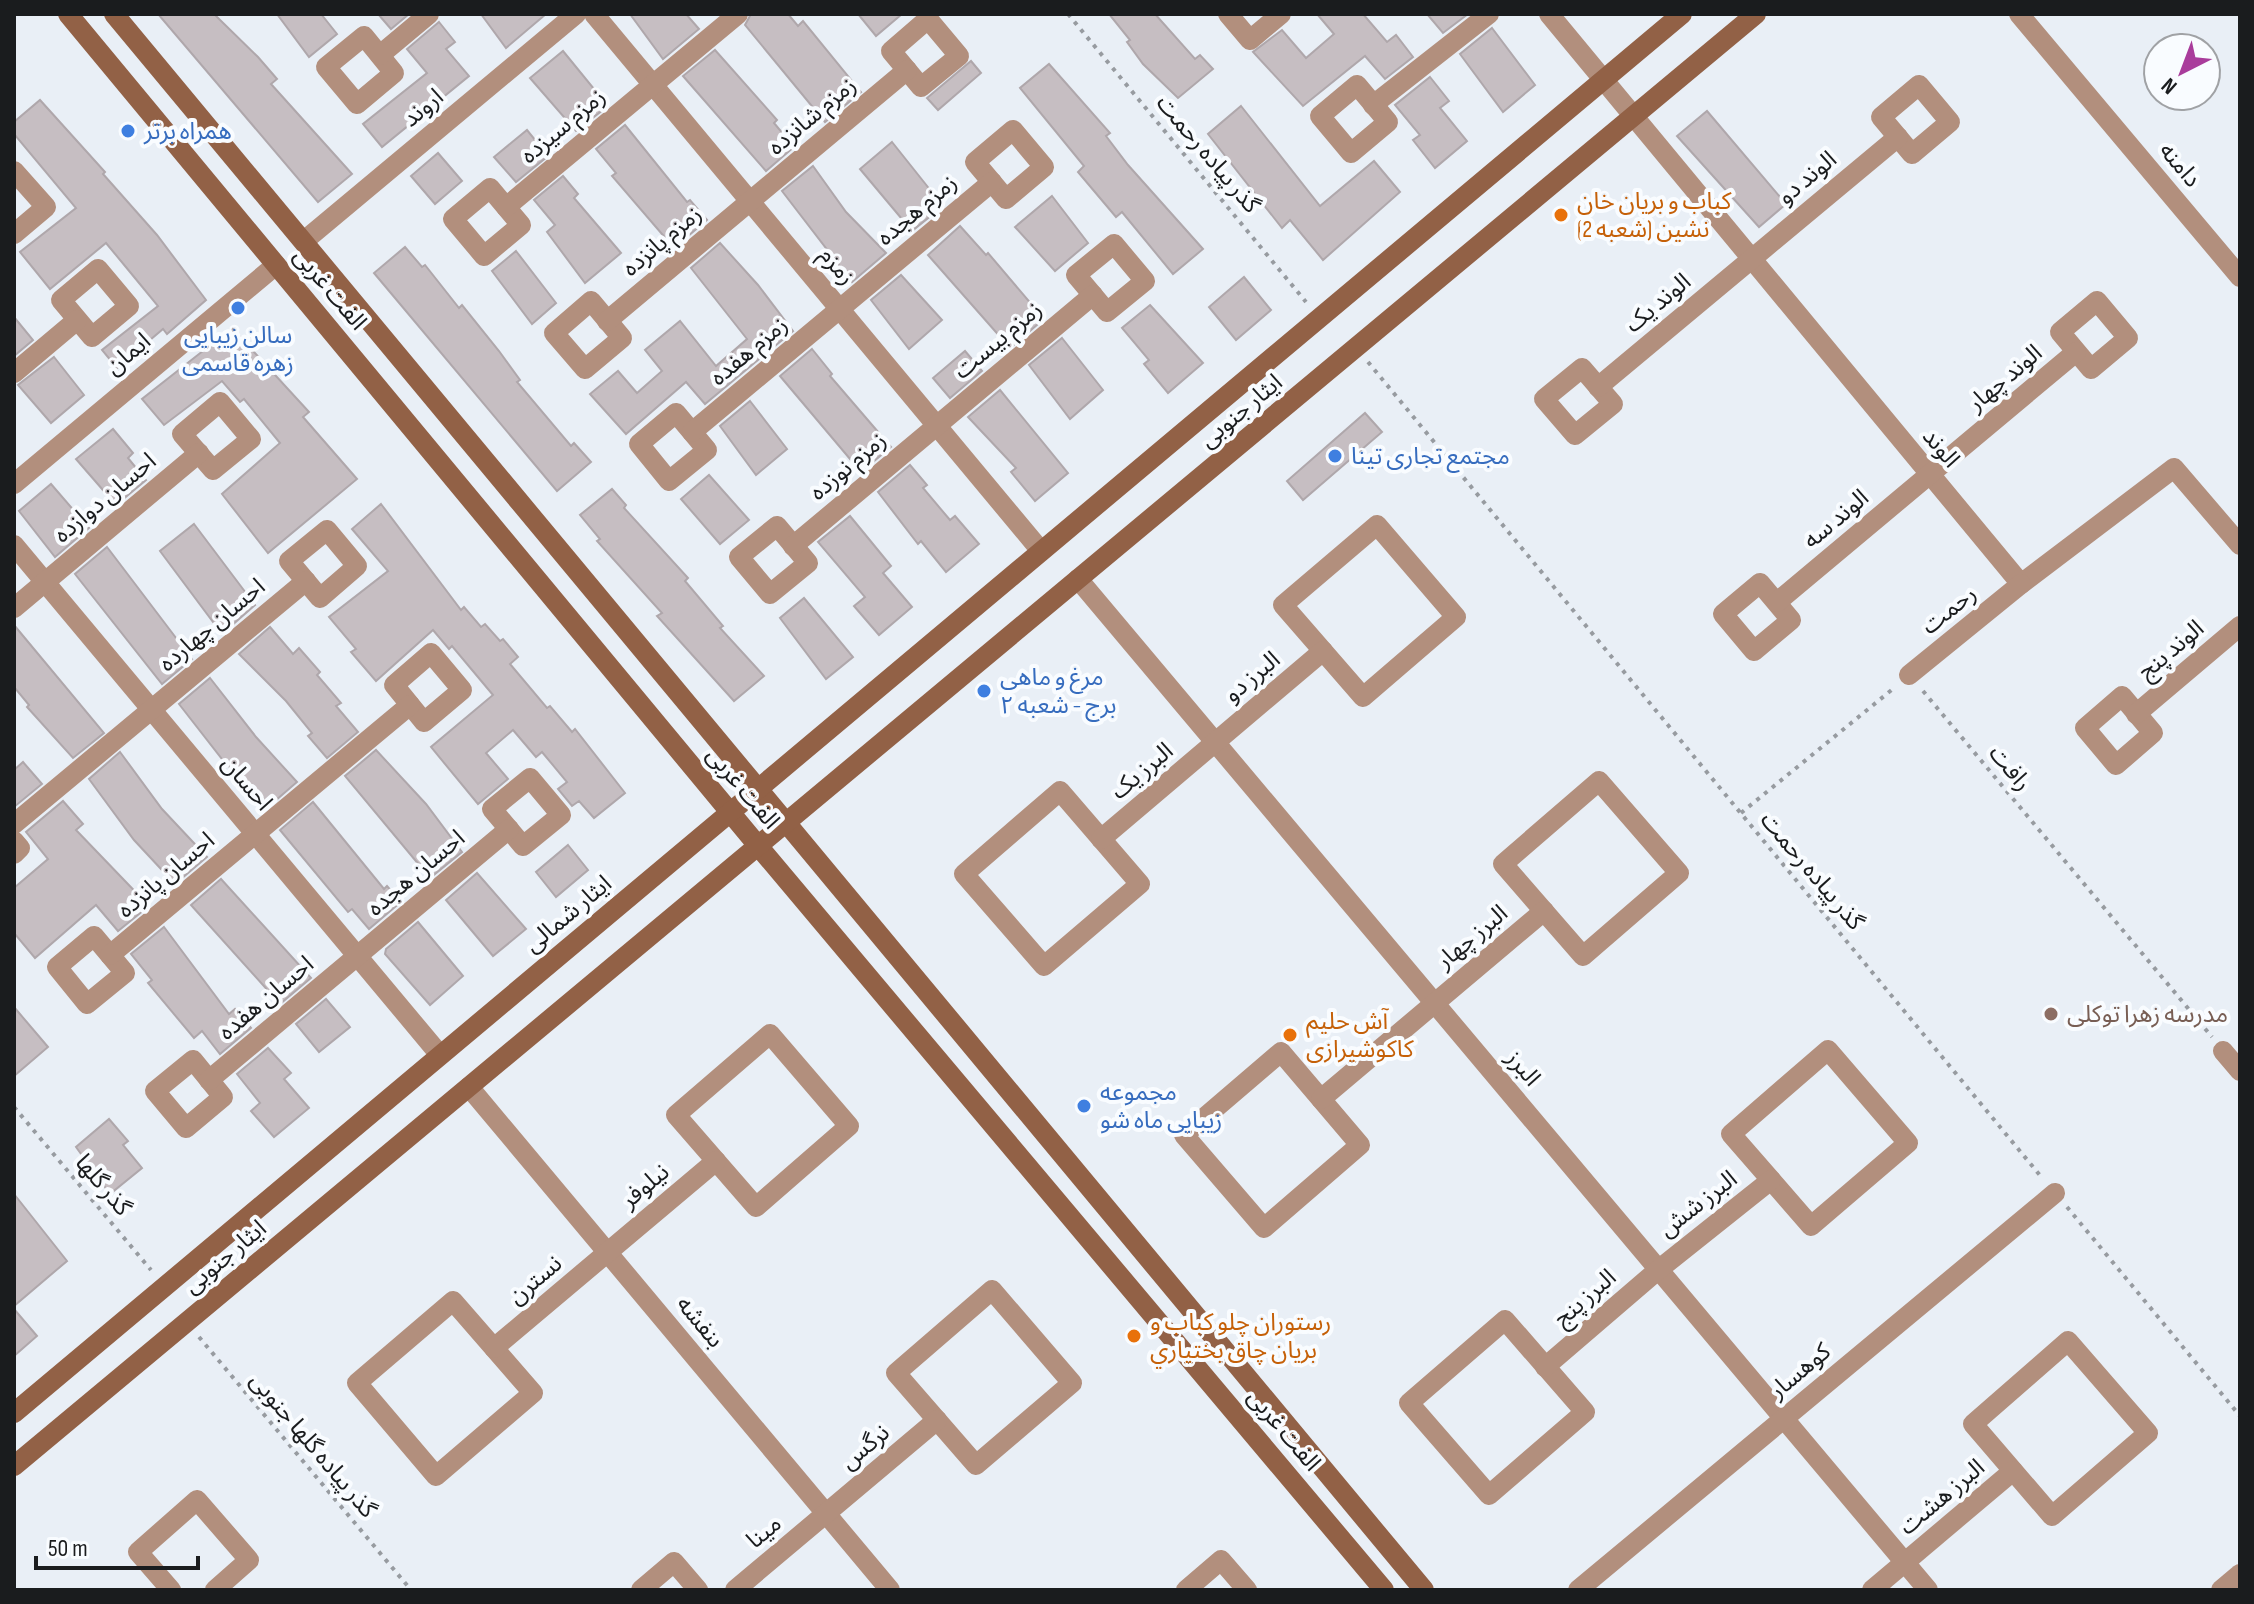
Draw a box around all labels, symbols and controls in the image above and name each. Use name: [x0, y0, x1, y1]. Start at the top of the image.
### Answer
north arrow: [2142, 32, 2222, 112]
street label: زمزم شانزده: [762, 71, 864, 164]
text: N: [2156, 72, 2183, 100]
street label: زمزم سیزده: [515, 82, 613, 172]
street label: اروند: [397, 83, 449, 133]
street label: گذر پیاده رحمت: [1150, 89, 1267, 220]
place label: همراه برتر: [143, 117, 232, 146]
marker: همراه برتر: [119, 122, 137, 140]
street label: دامنه: [2153, 137, 2207, 193]
street label: الوند دو: [1771, 145, 1843, 211]
street label: زمزم هجده: [871, 168, 965, 254]
place label: کباب و بریان خان نشین (شعبه 2): [1577, 187, 1733, 244]
street label: زمزم پانزده: [616, 199, 710, 285]
marker: کباب و بریان خان نشین (شعبه 2): [1552, 206, 1570, 224]
street label: زمزم: [811, 241, 861, 293]
street label: الفت غربی: [287, 242, 373, 336]
street label: الوند یک: [1619, 267, 1697, 339]
street label: زمزم بیست: [948, 295, 1050, 388]
marker: سالن زیبایی زهره قاسمی: [229, 299, 247, 317]
street label: زمزم هفده: [704, 310, 796, 394]
place label: سالن زیبایی زهره قاسمی: [182, 321, 294, 378]
street label: ایمان: [99, 327, 157, 381]
street label: الوند چهار: [1961, 338, 2048, 418]
street label: ایثار جنوبی: [1194, 368, 1288, 454]
street label: الوند: [1916, 422, 1966, 474]
street label: زمزم نوزده: [804, 425, 894, 509]
place label: مجتمع تجاری تینا: [1351, 442, 1510, 473]
street label: احسان دوازده: [48, 447, 162, 549]
marker: مجتمع تجاری تینا: [1326, 447, 1344, 465]
street label: الوند سه: [1797, 483, 1875, 555]
street label: احسان چهارده: [153, 572, 271, 678]
street label: رحمت: [1916, 579, 1982, 641]
street label: الوند پنج: [2132, 614, 2211, 687]
street label: البرز دو: [1218, 645, 1286, 709]
place label: مرغ و ماهی برج - شعبه ۲: [1000, 663, 1117, 722]
marker: مرغ و ماهی برج - شعبه ۲: [975, 682, 993, 700]
street label: البرز یک: [1105, 736, 1179, 806]
street label: رافت: [1983, 739, 2037, 797]
street label: الفت غربی: [700, 741, 786, 835]
street label: احسان: [215, 749, 279, 817]
street label: گذر پیاده رحمت: [1754, 806, 1871, 937]
street label: احسان هجده: [361, 824, 471, 922]
street label: احسان پانزده: [111, 826, 221, 924]
street label: ایثار شمالی: [518, 869, 618, 959]
street label: البرز چهار: [1430, 899, 1514, 976]
street label: احسان هفده: [212, 950, 320, 1046]
place label: مدرسه زهرا توکلی: [2067, 1000, 2228, 1029]
marker: مدرسه زهرا توکلی: [2042, 1005, 2060, 1023]
place label: آش حلیم کاکوشیرازی: [1306, 1007, 1415, 1064]
marker: آش حلیم کاکوشیرازی: [1281, 1026, 1299, 1044]
street label: البرز: [1499, 1043, 1546, 1092]
place label: مجموعه زیبایی ماه شو: [1100, 1078, 1222, 1135]
marker: مجموعه زیبایی ماه شو: [1075, 1097, 1093, 1115]
street label: گذر گلها: [69, 1148, 138, 1223]
street label: نیلوفر: [614, 1157, 675, 1215]
street label: البرز شش: [1653, 1164, 1743, 1244]
street label: ایثار جنوبی: [178, 1214, 272, 1300]
street label: نسترن: [502, 1249, 568, 1311]
street label: البرز پنج: [1548, 1263, 1623, 1334]
street label: بنفشه: [670, 1290, 730, 1354]
place label: رستوران چلو كباب و بريان چاق بختياري: [1150, 1308, 1331, 1368]
marker: رستوران چلو كباب و بريان چاق بختياري: [1125, 1327, 1143, 1345]
street label: کوهسار: [1763, 1336, 1837, 1406]
street label: گذر پیاده گلها جنوبی: [243, 1366, 383, 1525]
street label: الفت غربی: [1241, 1383, 1327, 1477]
street label: نرگس: [834, 1418, 896, 1476]
street label: البرز هشت: [1893, 1453, 1991, 1541]
street label: مینا: [741, 1509, 787, 1555]
scale bar: [36, 1520, 198, 1570]
text: 50 m: [48, 1534, 88, 1563]

